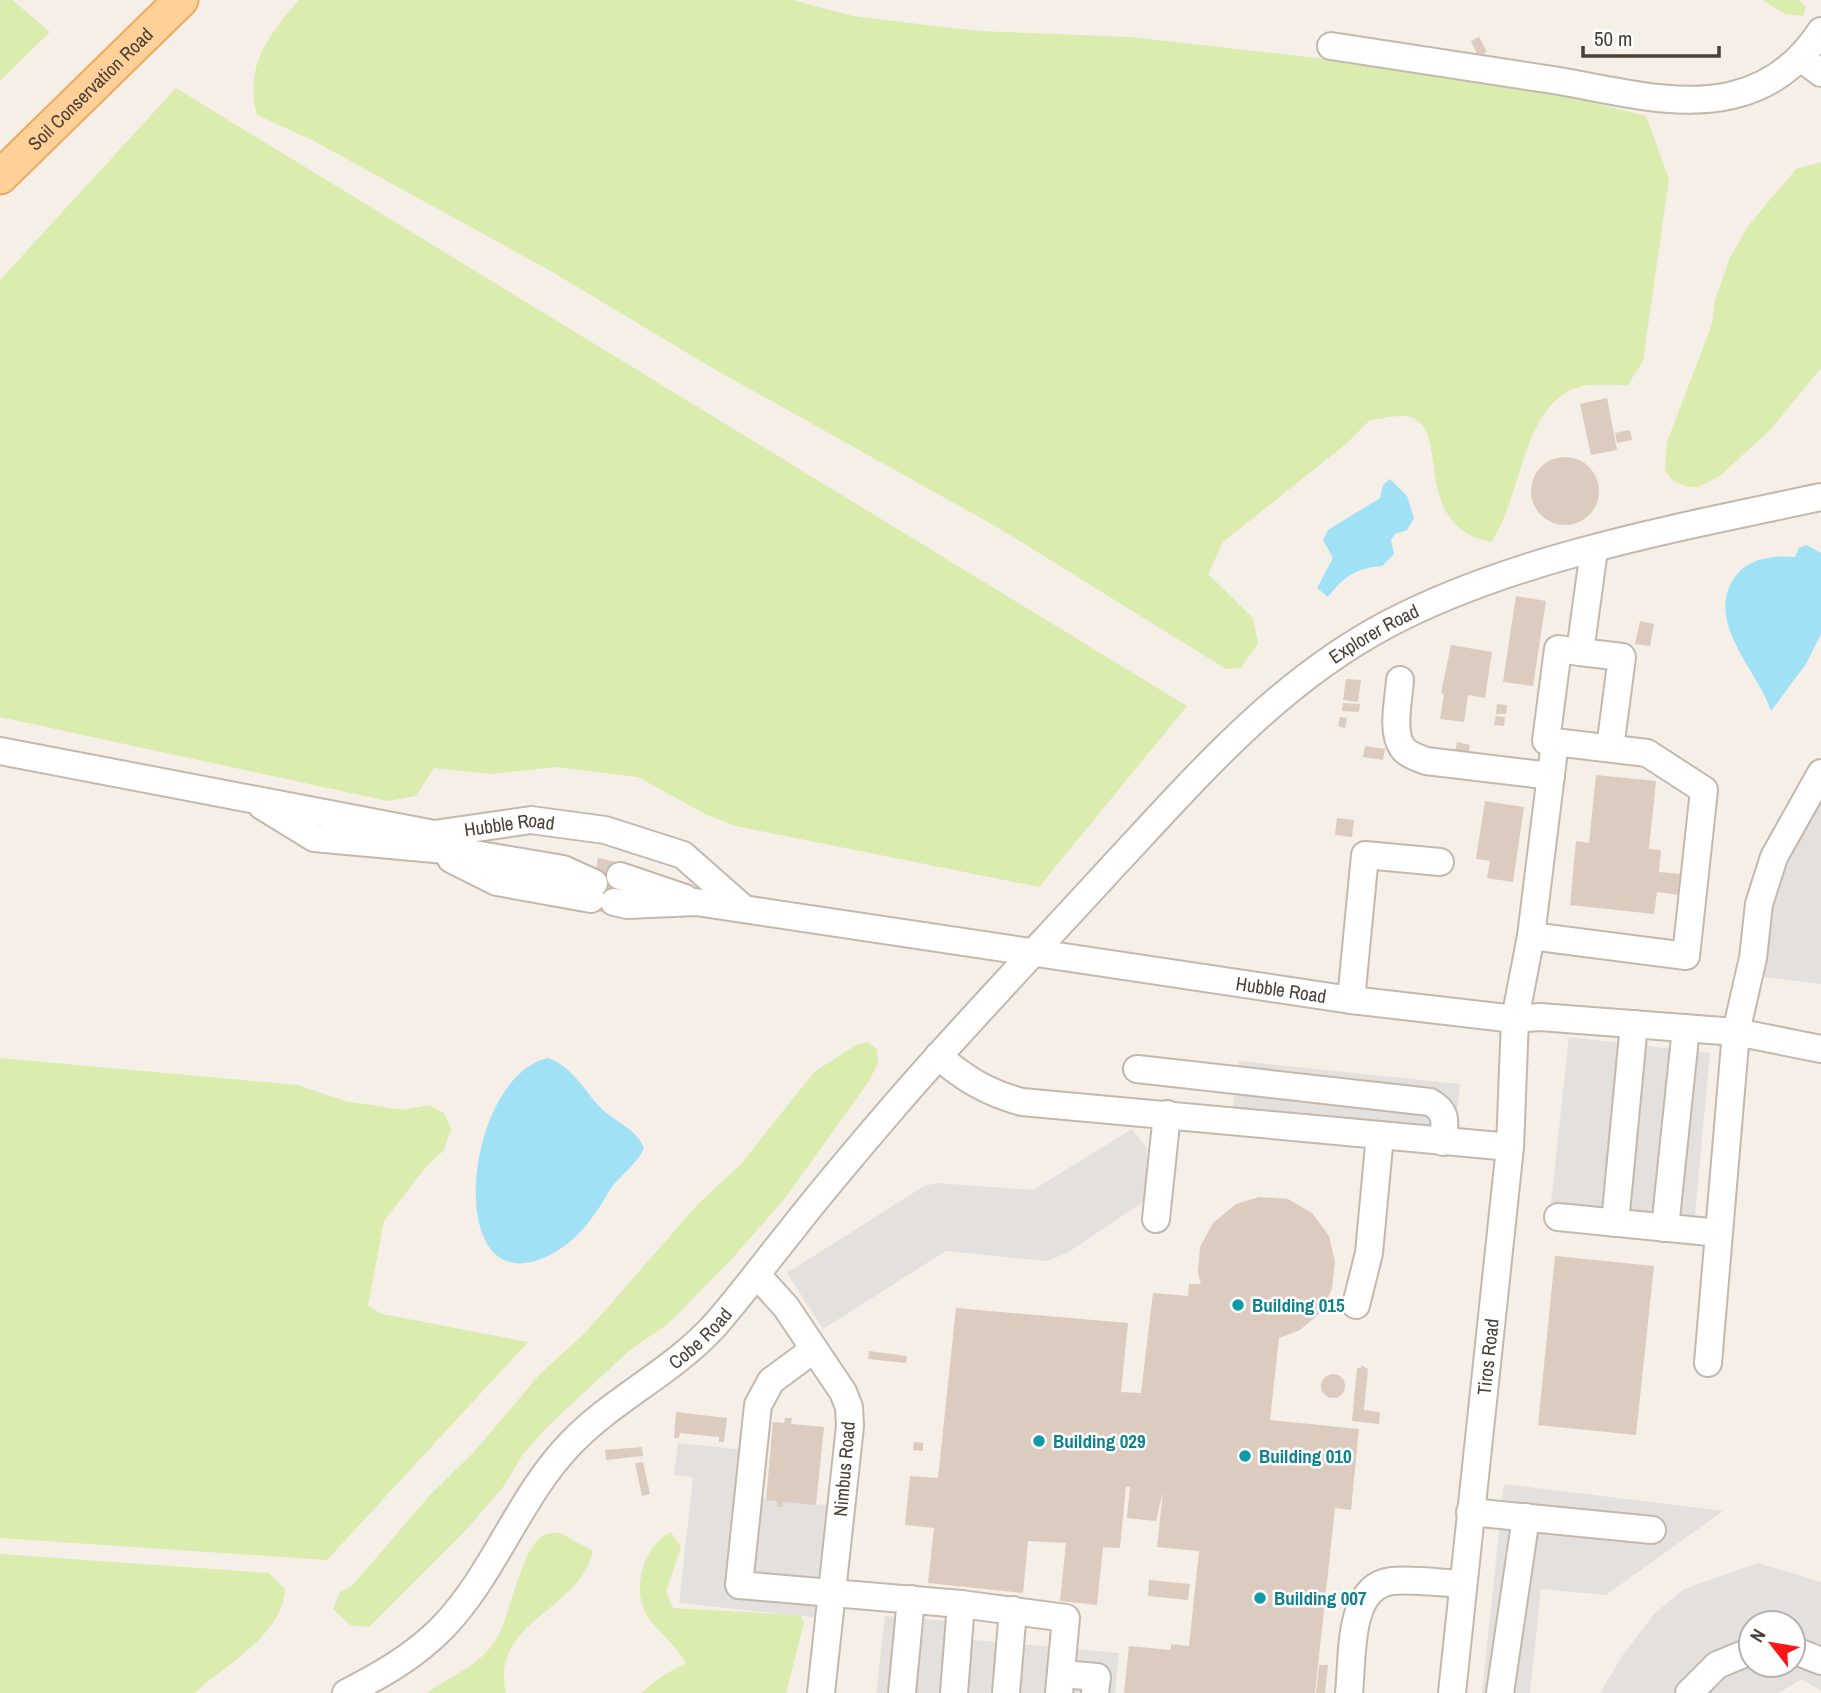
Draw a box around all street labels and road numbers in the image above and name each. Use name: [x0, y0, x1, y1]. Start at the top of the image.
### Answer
street label: Soil Conservation Road: [22, 22, 158, 156]
street label: Explorer Road: [1324, 598, 1423, 670]
street label: Hubble Road: [462, 807, 556, 842]
street label: Hubble Road: [1234, 970, 1328, 1009]
street label: Cobe Road: [663, 1302, 738, 1375]
street label: Tiros Road: [1471, 1317, 1505, 1396]
street label: Nimbus Road: [827, 1420, 861, 1518]

